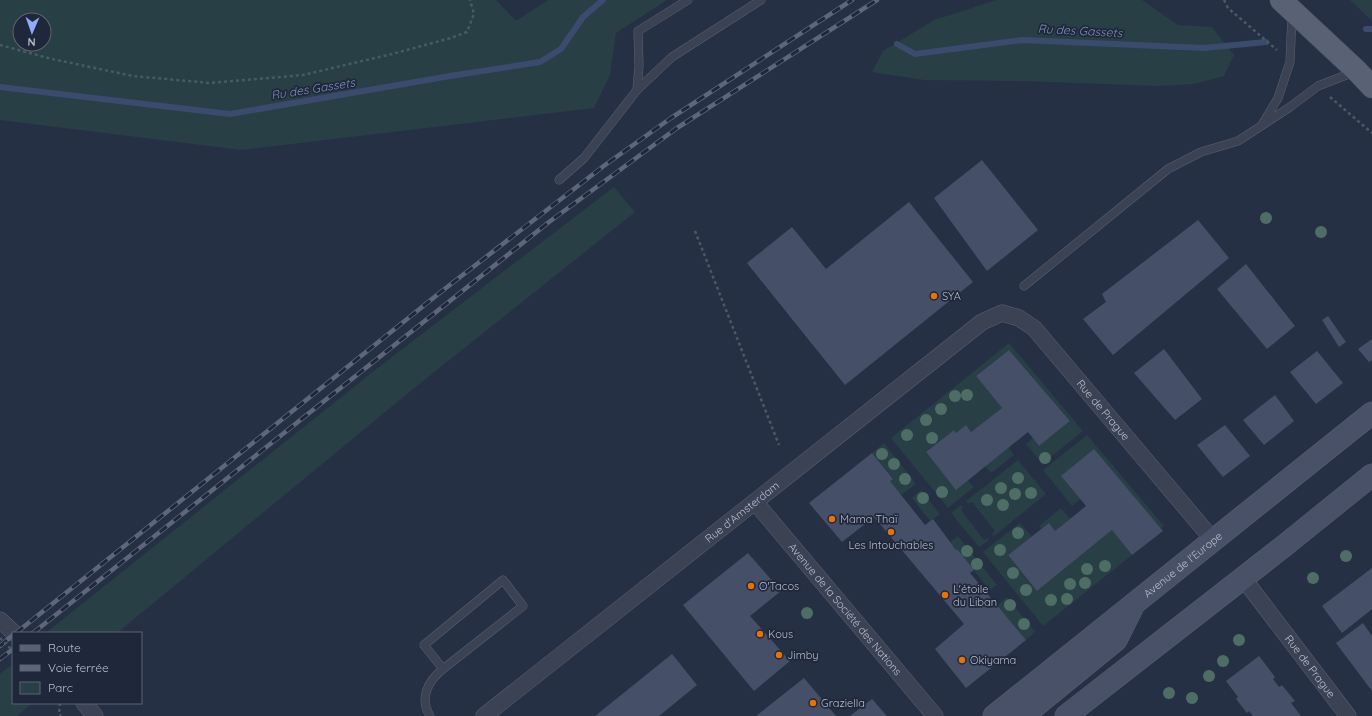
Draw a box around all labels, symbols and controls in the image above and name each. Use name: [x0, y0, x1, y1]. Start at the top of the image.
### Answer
north arrow: [12, 12, 52, 52]
water label: Ru des Gassets: [1037, 21, 1124, 40]
text: N: [27, 35, 36, 49]
water label: Ru des Gassets: [270, 74, 357, 103]
place label: SYA: [942, 289, 961, 303]
marker: SYA: [929, 291, 939, 301]
street label: Rue de Prague: [1074, 377, 1133, 443]
street label: Rue d'Amsterdam: [702, 478, 782, 546]
place label: Mama Thaï: [840, 512, 898, 526]
marker: Mama Thaï: [827, 514, 837, 524]
marker: Les Intouchables: [886, 527, 896, 537]
street label: Avenue de l'Europe: [1141, 529, 1225, 600]
place label: Les Intouchables: [849, 538, 934, 552]
street label: Avenue de la Société des Nations: [785, 540, 905, 678]
place label: O'Tacos: [759, 579, 799, 593]
marker: O'Tacos: [746, 581, 756, 591]
place label: L'étoile du Liban: [953, 582, 997, 609]
marker: L'étoile du Liban: [940, 590, 950, 600]
place label: Kous: [768, 627, 793, 641]
marker: Kous: [755, 629, 765, 639]
legend: [12, 632, 142, 704]
street label: Rue de Prague: [1282, 632, 1339, 701]
text: Route: [48, 640, 81, 655]
place label: Jimby: [787, 648, 819, 662]
marker: Jimby: [774, 650, 784, 660]
place label: Okiyama: [970, 653, 1016, 667]
marker: Okiyama: [957, 655, 967, 665]
text: Voie ferrée: [48, 660, 109, 675]
text: Parc: [48, 680, 73, 695]
place label: Graziella: [821, 696, 865, 710]
marker: Graziella: [808, 698, 818, 708]

